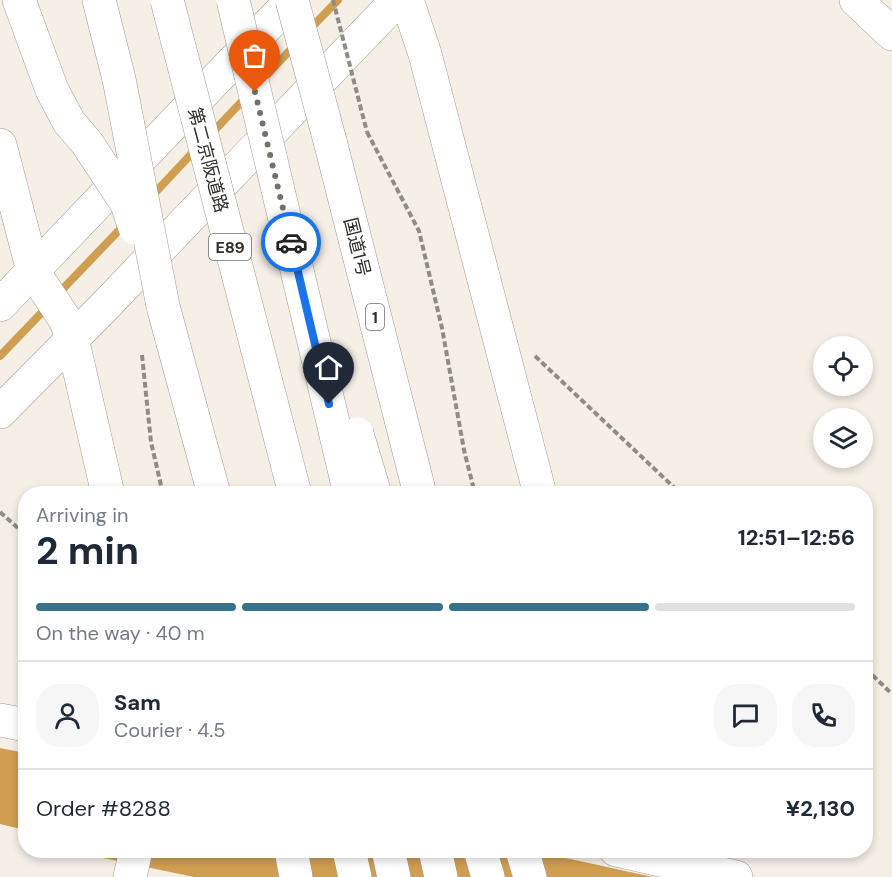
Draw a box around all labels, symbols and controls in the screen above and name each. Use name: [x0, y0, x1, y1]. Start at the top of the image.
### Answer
pin: [229, 30, 280, 92]
icon: bag: [238, 39, 271, 72]
street label: 第二京阪道路: [182, 105, 234, 215]
courier: [261, 212, 321, 272]
street label: 国道1号: [338, 215, 376, 279]
icon: car: [275, 226, 308, 259]
road number: E89: [209, 234, 251, 260]
road number: 1: [366, 304, 384, 330]
map controls: [813, 336, 873, 468]
button: locate: [813, 336, 873, 396]
pin: [303, 342, 354, 404]
icon: home: [312, 351, 345, 384]
button: layers: [813, 408, 873, 468]
text: Arriving in: [36, 502, 128, 528]
text: 12:51–12:56: [738, 523, 855, 552]
text: 2 min: [36, 525, 139, 576]
text: On the way · 40 m: [36, 620, 204, 646]
button: person: [36, 684, 99, 747]
button: chat: [714, 684, 777, 747]
button: phone: [792, 684, 855, 747]
text: Sam: [114, 688, 161, 717]
text: Courier · 4.5: [114, 717, 226, 743]
text: Order #8288: [36, 794, 171, 823]
text: ¥2,130: [786, 794, 855, 823]

